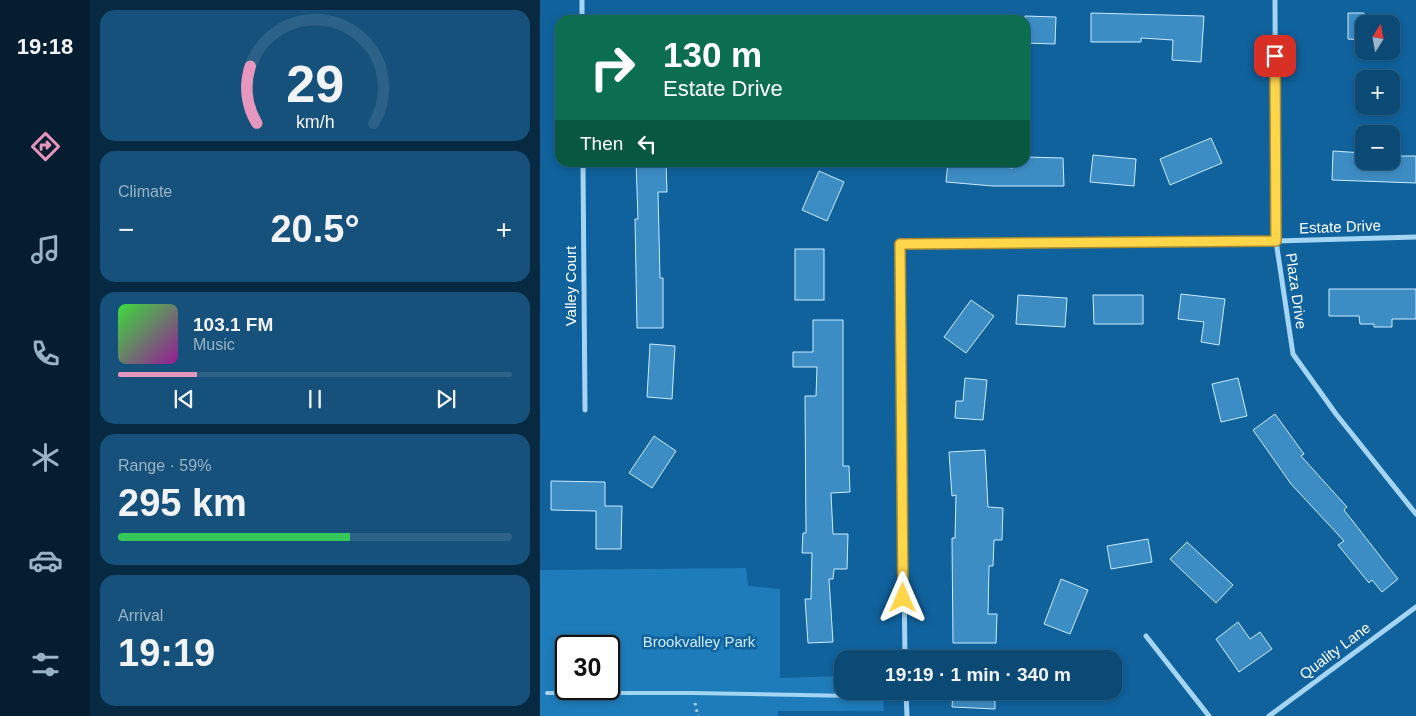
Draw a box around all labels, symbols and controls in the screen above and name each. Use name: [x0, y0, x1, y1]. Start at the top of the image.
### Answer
north arrow: [1355, 15, 1400, 60]
map controls: [1355, 15, 1400, 170]
text: 19:18: [17, 34, 73, 59]
icon: right: [580, 35, 645, 100]
text: 130 m: [663, 35, 762, 74]
pin: [1254, 35, 1296, 77]
icon: arrive: [1261, 42, 1289, 70]
text: 29: [286, 55, 344, 113]
button: +: [1355, 70, 1400, 115]
text: Estate Drive: [663, 76, 783, 101]
text: km/h: [296, 112, 334, 132]
button: −: [1355, 125, 1400, 170]
icon: directions: [28, 129, 63, 164]
icon: left: [633, 130, 661, 158]
text: Then: [580, 133, 623, 154]
text: Climate: [118, 183, 172, 200]
text: 20.5°: [270, 208, 360, 250]
text: −: [118, 214, 134, 245]
text: +: [496, 214, 512, 245]
street label: Estate Drive: [1299, 217, 1381, 236]
icon: music: [28, 232, 63, 267]
street label: Valley Court: [562, 245, 579, 326]
street label: Plaza Drive: [1283, 252, 1310, 330]
text: 103.1 FM: [193, 314, 273, 335]
icon: phone: [28, 336, 63, 371]
text: Music: [193, 336, 235, 353]
icon: previous: [170, 385, 198, 413]
icon: pause: [301, 385, 329, 413]
icon: next: [432, 385, 460, 413]
icon: climate: [28, 440, 63, 475]
text: Range · 59%: [118, 457, 211, 474]
text: 295 km: [118, 482, 247, 524]
icon: car: [28, 543, 63, 578]
position arrow: [876, 571, 928, 623]
text: Arrival: [118, 607, 163, 624]
street label: Quality Lane: [1296, 618, 1373, 683]
text: 19:19: [118, 632, 215, 674]
park label: Brookvalley Park: [643, 633, 756, 650]
speed limit sign: 30: [555, 635, 620, 700]
icon: filters: [28, 647, 63, 682]
text: 19:19 · 1 min · 340 m: [885, 664, 1071, 685]

